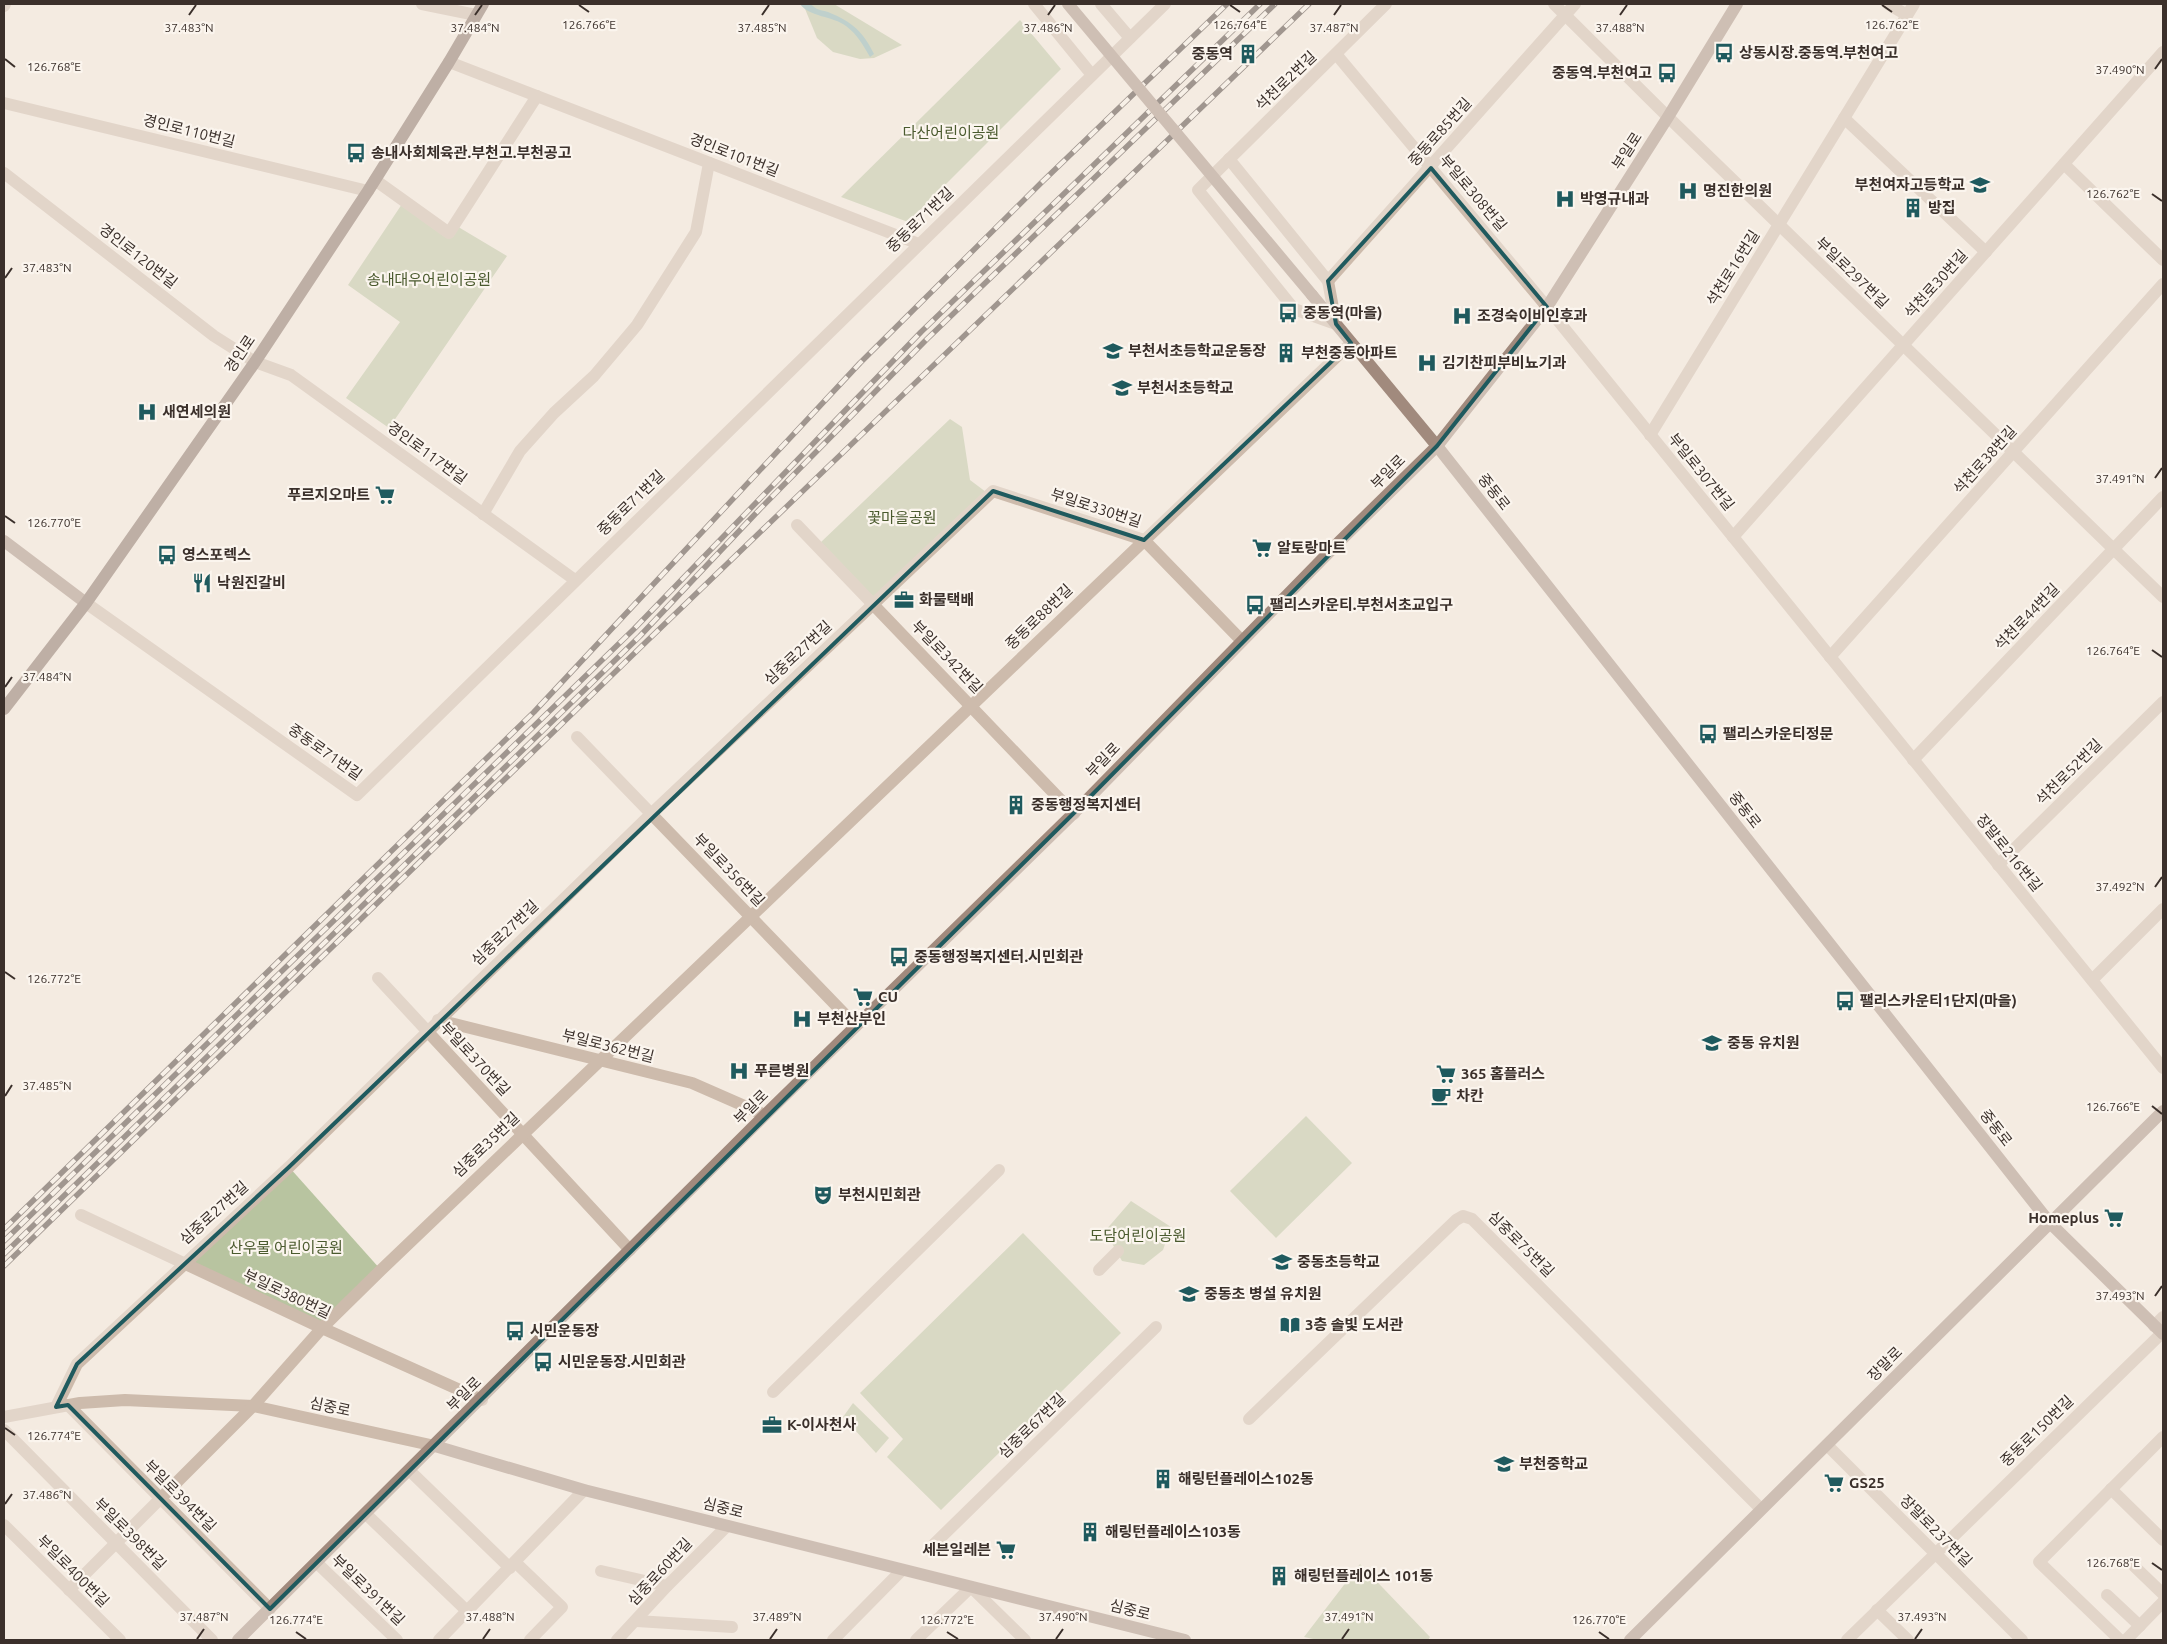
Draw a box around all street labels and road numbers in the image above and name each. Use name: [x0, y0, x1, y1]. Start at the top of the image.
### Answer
street label: 석천로2번길: [1252, 48, 1319, 114]
street label: 중동로85번길: [1405, 94, 1475, 169]
street label: 경인로110번길: [141, 111, 237, 150]
street label: 부일로: [1608, 129, 1645, 173]
street label: 경인로101번길: [687, 130, 781, 179]
street label: 부일로308번길: [1437, 151, 1510, 234]
street label: 중동로71번길: [883, 184, 956, 256]
street label: 경인로120번길: [96, 220, 181, 291]
street label: 석천로16번길: [1703, 227, 1763, 309]
street label: 부일로297번길: [1812, 234, 1892, 312]
street label: 석천로30번길: [1901, 246, 1971, 321]
street label: 경인로: [221, 332, 258, 376]
street label: 경인로117번길: [384, 418, 470, 487]
street label: 석천로38번길: [1950, 422, 2020, 497]
street label: 부일로307번길: [1665, 430, 1738, 514]
street label: 부일로: [1367, 451, 1408, 492]
street label: 중동로71번길: [594, 467, 667, 539]
street label: 중동로: [1475, 470, 1514, 513]
street label: 부일로330번길: [1049, 485, 1144, 530]
street label: 석천로44번길: [1991, 580, 2063, 653]
street label: 중동로88번길: [1002, 581, 1075, 653]
street label: 심중로27번길: [760, 617, 835, 688]
street label: 부일로342번길: [908, 617, 986, 697]
street label: 중동로71번길: [285, 720, 365, 783]
street label: 석천로52번길: [2032, 735, 2105, 808]
street label: 부일로: [1082, 739, 1123, 780]
street label: 중동로: [1726, 788, 1765, 831]
street label: 장말로216번길: [1973, 811, 2046, 895]
street label: 부일로356번길: [690, 830, 768, 910]
street label: 심중로27번길: [468, 897, 541, 969]
street label: 부일로370번길: [437, 1018, 514, 1099]
street label: 부일로362번길: [560, 1026, 656, 1065]
street label: 부일로: [730, 1086, 771, 1127]
street label: 중동로: [1977, 1106, 2016, 1149]
street label: 심중로35번길: [449, 1109, 522, 1181]
street label: 심중로27번길: [176, 1178, 251, 1248]
street label: 심중로75번길: [1485, 1207, 1558, 1280]
street label: 부일로380번길: [241, 1266, 334, 1321]
street label: 장말로: [1864, 1343, 1905, 1384]
street label: 부일로: [443, 1373, 484, 1414]
street label: 심중로67번길: [995, 1390, 1068, 1462]
street label: 중동로150번길: [1997, 1392, 2077, 1470]
street label: 심중로: [308, 1394, 352, 1419]
street label: 부일로394번길: [141, 1456, 220, 1535]
street label: 장말로237번길: [1897, 1491, 1976, 1570]
street label: 부일로398번길: [91, 1494, 170, 1573]
street label: 심중로: [701, 1494, 745, 1521]
street label: 부일로400번길: [34, 1531, 113, 1610]
street label: 심중로60번길: [624, 1534, 695, 1609]
street label: 부일로391번길: [328, 1551, 408, 1629]
street label: 심중로: [1108, 1596, 1152, 1623]

